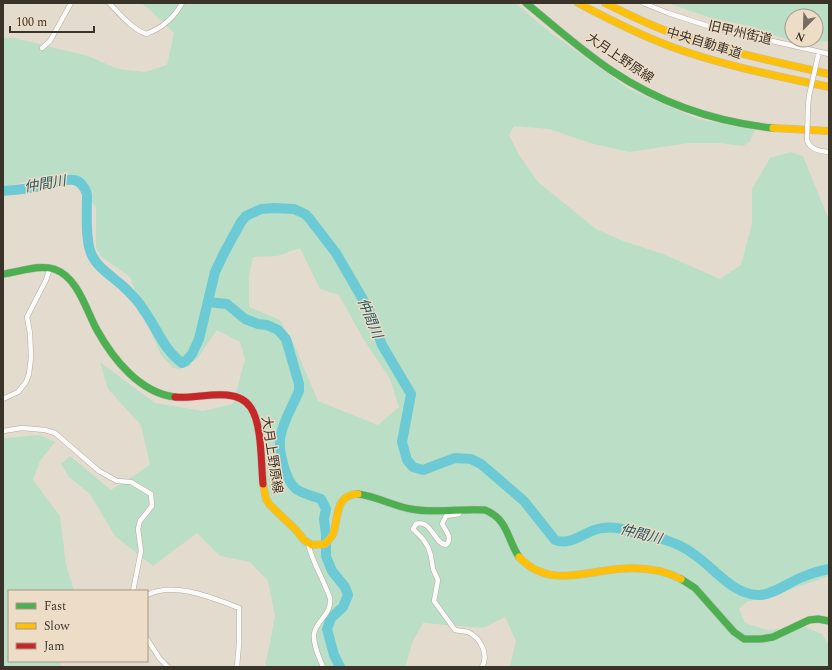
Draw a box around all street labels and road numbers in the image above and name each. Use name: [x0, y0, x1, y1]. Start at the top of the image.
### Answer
street label: 旧甲州街道: [706, 16, 774, 50]
street label: 中央自動車道: [664, 22, 744, 64]
street label: 大月上野原線: [582, 28, 658, 88]
street label: 大月上野原線: [256, 415, 288, 495]

